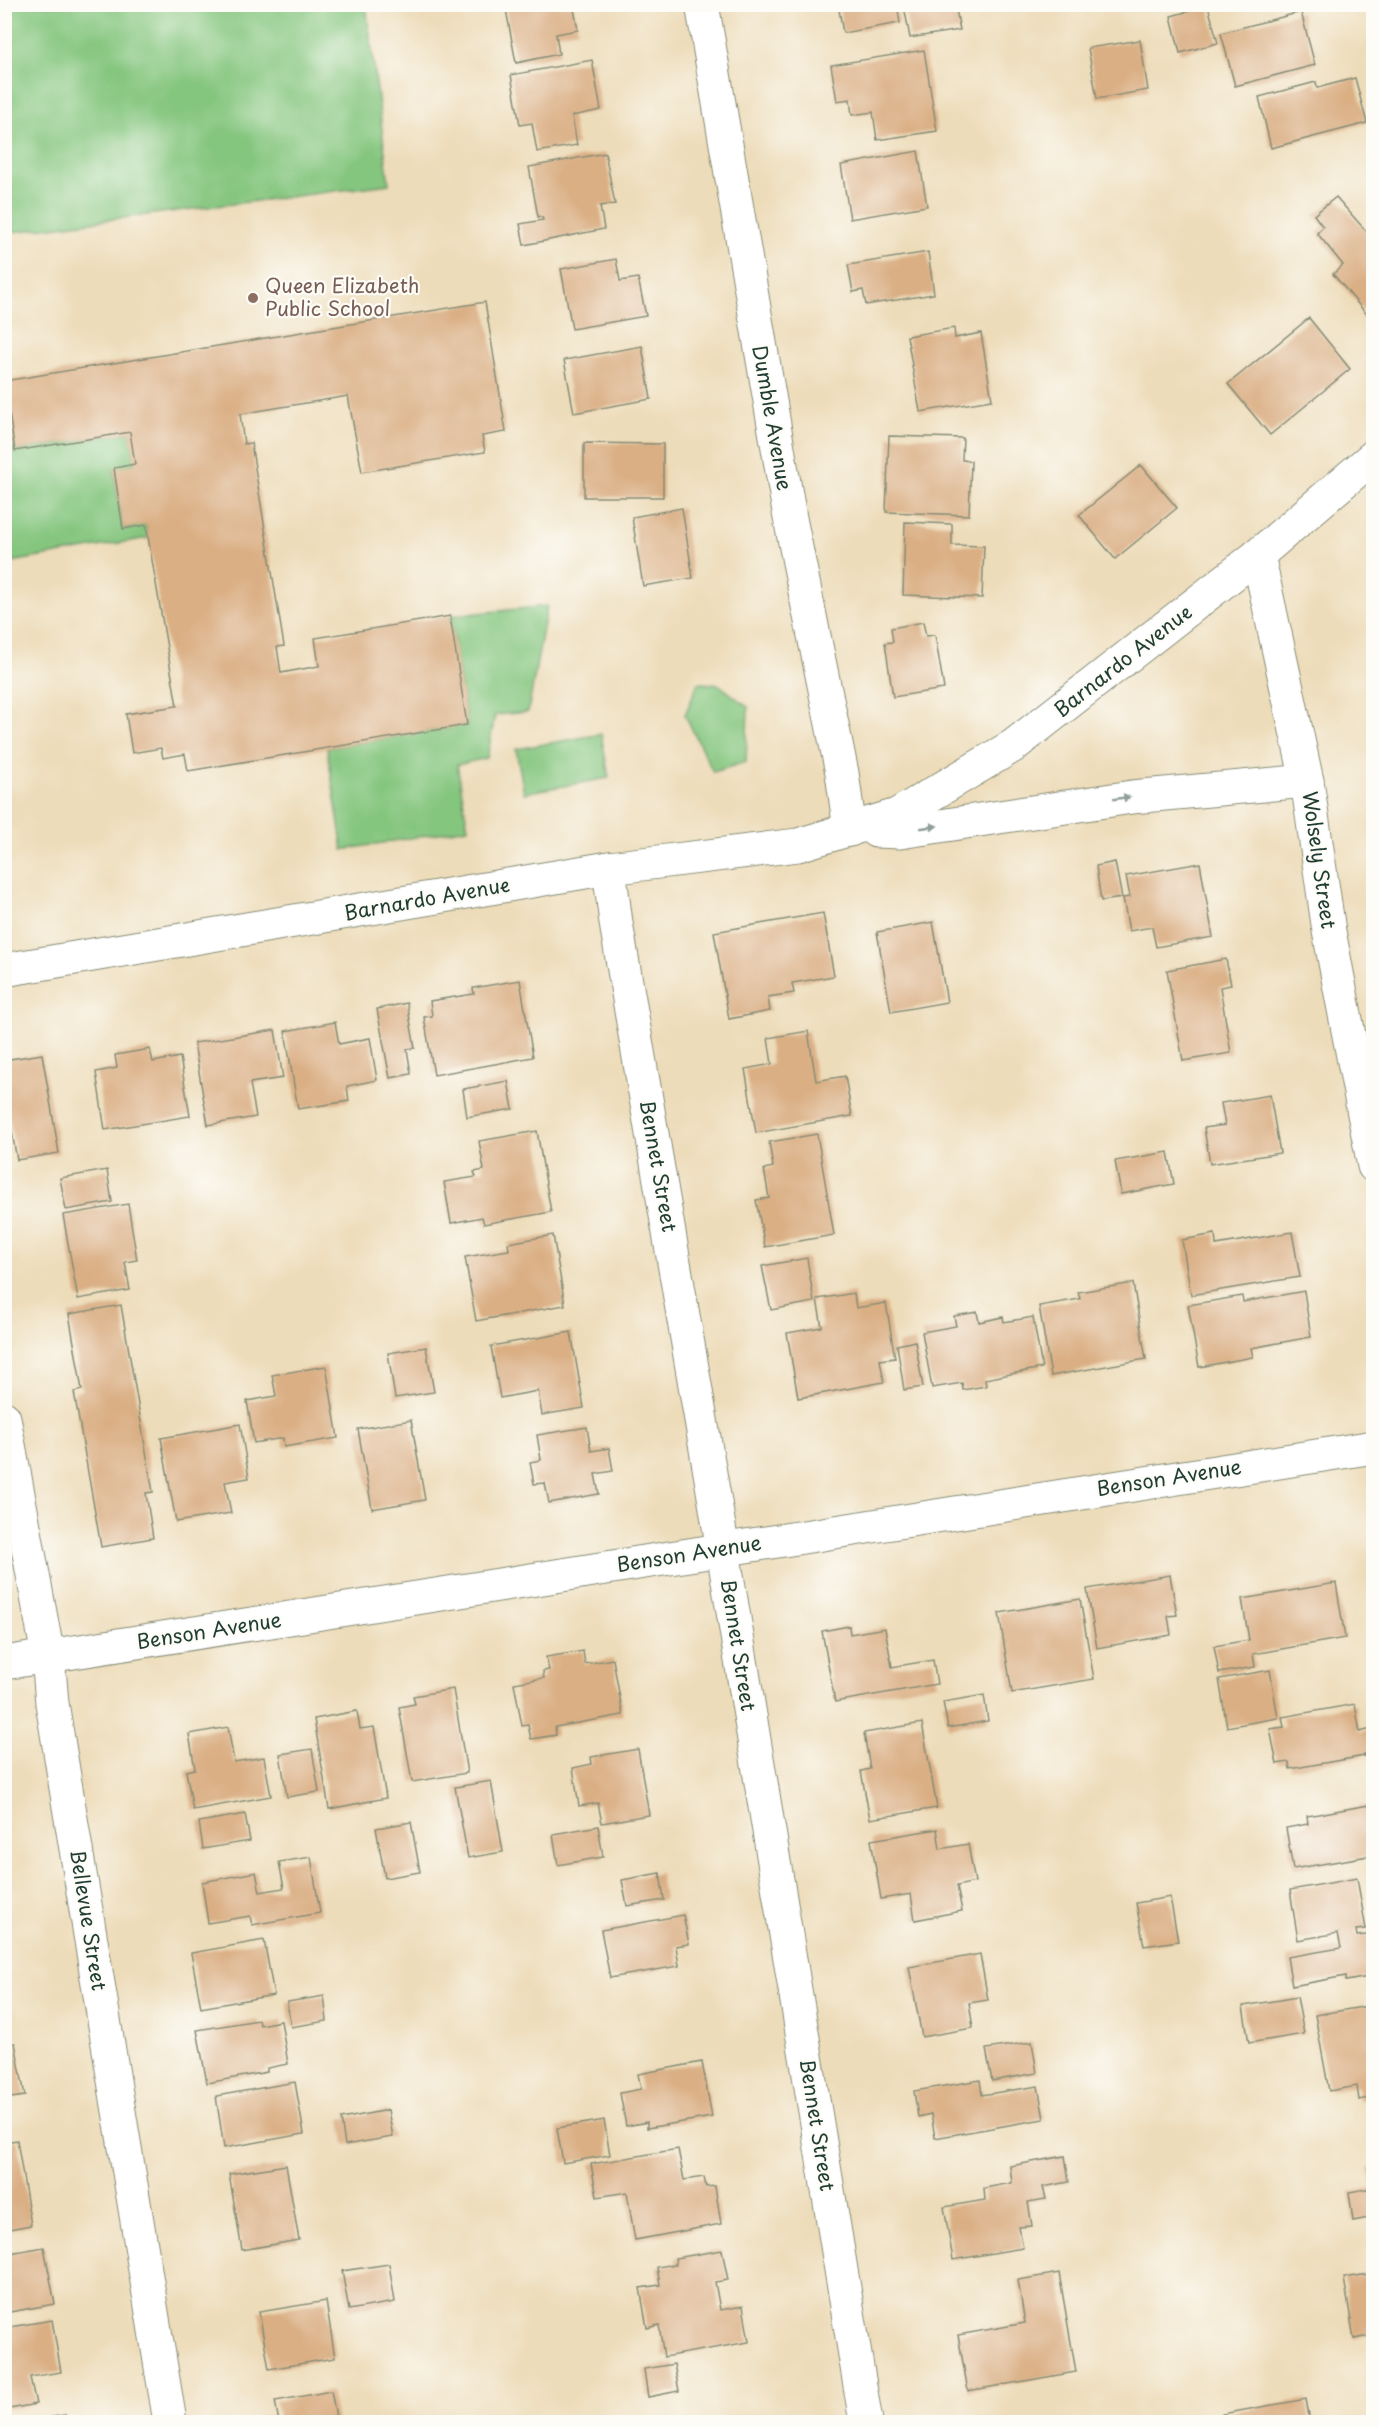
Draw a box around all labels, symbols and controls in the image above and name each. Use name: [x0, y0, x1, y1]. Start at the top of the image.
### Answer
place label: Queen Elizabeth Public School: [265, 270, 419, 323]
marker: Queen Elizabeth Public School: [246, 291, 260, 305]
street label: Dumble Avenue: [745, 343, 801, 493]
street label: Barnardo Avenue: [1047, 597, 1198, 724]
street label: Wolsely Street: [1296, 789, 1344, 930]
one-way arrow: [1113, 794, 1132, 803]
one-way arrow: [920, 823, 939, 832]
street label: Barnardo Avenue: [342, 869, 512, 927]
street label: Bennet Street: [633, 1097, 685, 1234]
street label: Benson Avenue: [1094, 1451, 1243, 1503]
street label: Benson Avenue: [614, 1527, 763, 1579]
street label: Bennet Street: [714, 1576, 764, 1713]
street label: Benson Avenue: [134, 1604, 283, 1656]
street label: Bellevue Street: [63, 1847, 115, 1993]
street label: Bennet Street: [793, 2056, 843, 2193]

